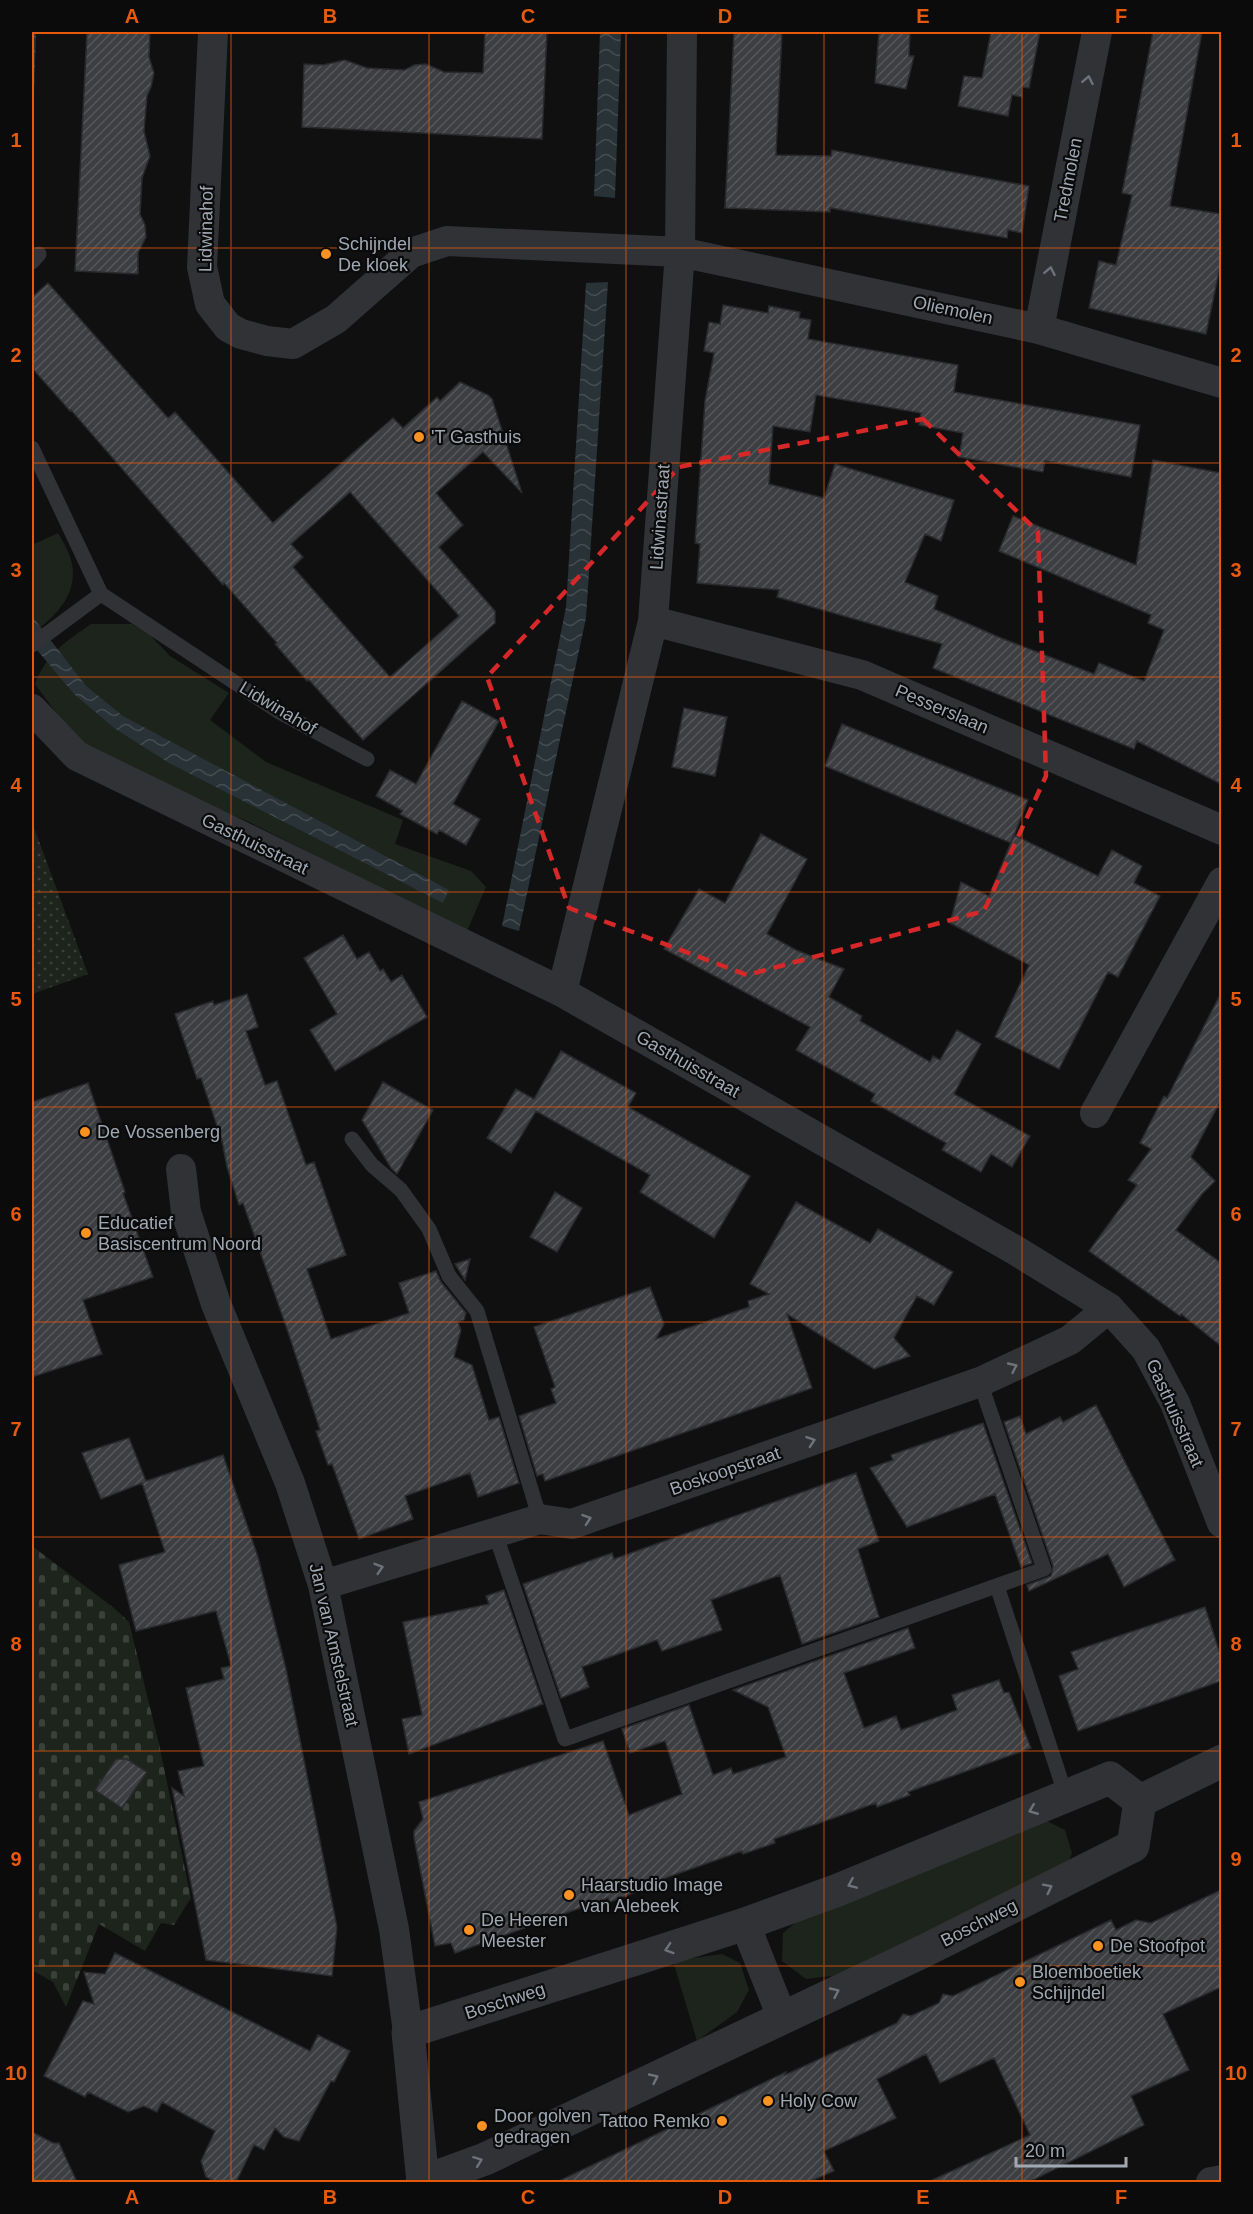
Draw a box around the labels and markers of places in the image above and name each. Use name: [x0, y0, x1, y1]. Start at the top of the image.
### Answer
place label: Schijndel De kloek: [338, 234, 411, 275]
marker: Schijndel De kloek: [319, 247, 333, 261]
place label: 'T Gasthuis: [431, 427, 521, 447]
marker: 'T Gasthuis: [412, 430, 426, 444]
place label: De Vossenberg: [97, 1122, 220, 1142]
marker: De Vossenberg: [78, 1125, 92, 1139]
place label: Educatief Basiscentrum Noord: [98, 1213, 261, 1254]
marker: Educatief Basiscentrum Noord: [79, 1226, 93, 1240]
place label: Haarstudio Image van Alebeek: [581, 1875, 723, 1916]
marker: Haarstudio Image van Alebeek: [562, 1888, 576, 1902]
place label: De Heeren Meester: [481, 1910, 568, 1951]
marker: De Heeren Meester: [462, 1923, 476, 1937]
place label: De Stoofpot: [1110, 1936, 1205, 1956]
marker: De Stoofpot: [1091, 1939, 1105, 1953]
place label: Bloemboetiek Schijndel: [1032, 1962, 1142, 2003]
marker: Bloemboetiek Schijndel: [1013, 1975, 1027, 1989]
place label: Holy Cow: [780, 2091, 858, 2111]
marker: Holy Cow: [761, 2094, 775, 2108]
place label: Door golven gedragen: [494, 2106, 591, 2147]
place label: Tattoo Remko: [599, 2111, 710, 2131]
marker: Tattoo Remko: [715, 2114, 729, 2128]
marker: Door golven gedragen: [475, 2119, 489, 2133]

